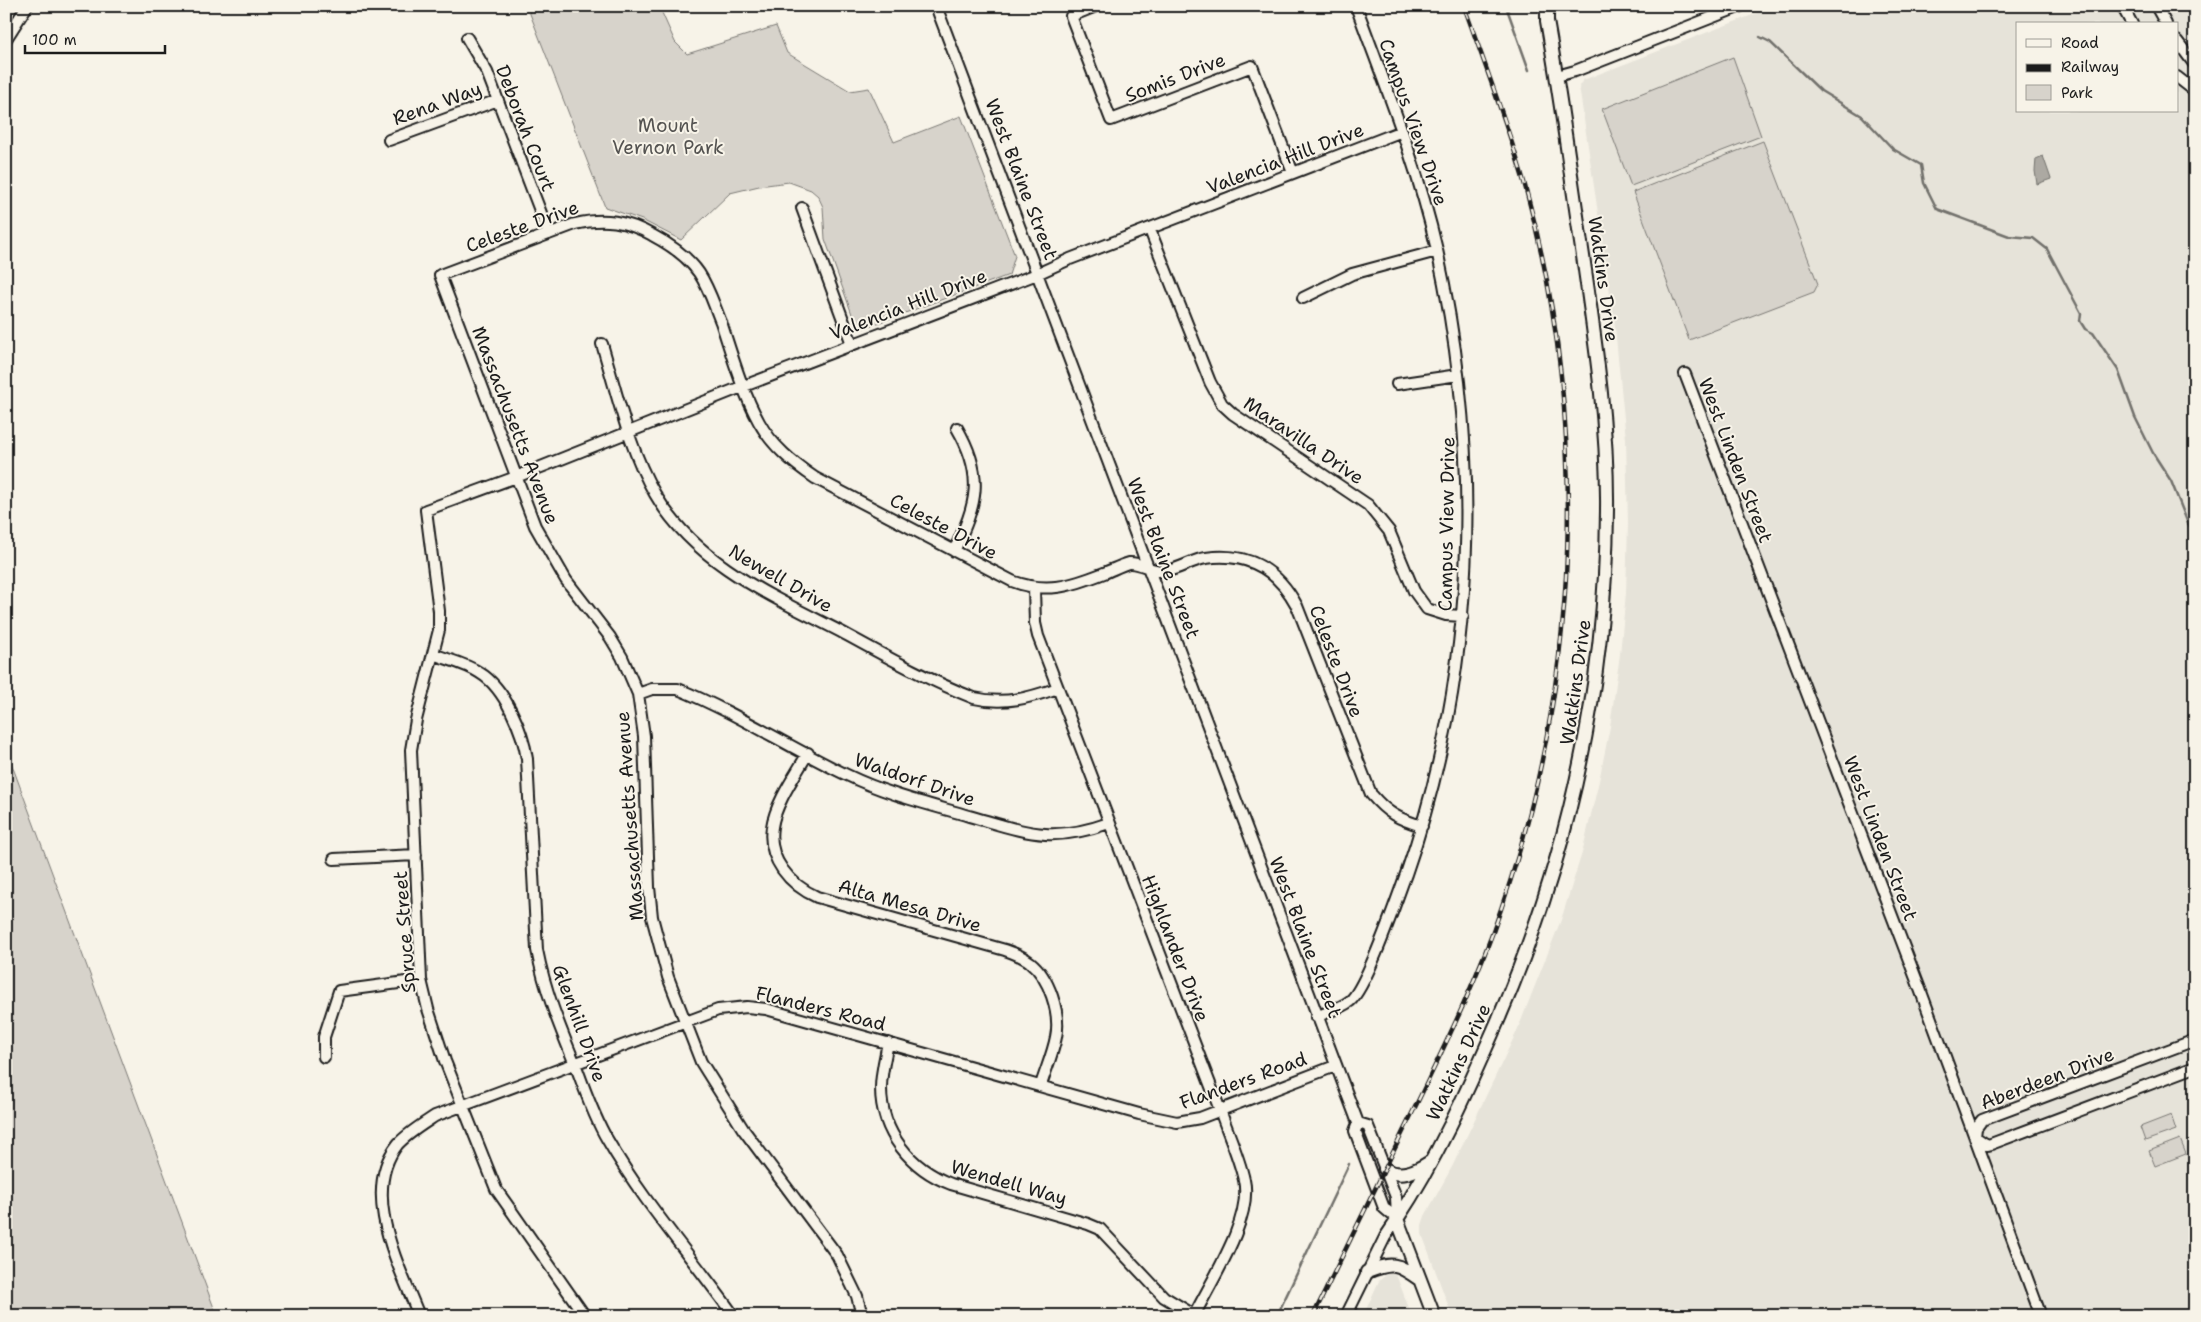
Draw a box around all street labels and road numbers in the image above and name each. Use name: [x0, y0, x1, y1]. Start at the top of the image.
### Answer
street label: Campus View Drive: [1373, 35, 1454, 209]
street label: Somis Drive: [1121, 47, 1229, 108]
street label: Deborah Court: [490, 61, 561, 195]
street label: Rena Way: [389, 76, 485, 131]
street label: West Blaine Street: [979, 95, 1064, 263]
street label: Valencia Hill Drive: [1203, 117, 1367, 200]
street label: Celeste Drive: [462, 194, 582, 258]
street label: Watkins Drive: [1582, 215, 1625, 343]
street label: Valencia Hill Drive: [826, 263, 990, 346]
street label: Massachusetts Avenue: [466, 323, 565, 528]
street label: West Linden Street: [1693, 374, 1779, 546]
street label: Maravilla Drive: [1239, 391, 1369, 490]
street label: Campus View Drive: [1432, 436, 1461, 612]
street label: West Blaine Street: [1121, 474, 1206, 642]
street label: Celeste Drive: [886, 488, 1002, 565]
street label: Newell Drive: [724, 539, 837, 618]
street label: Celeste Drive: [1304, 601, 1369, 721]
street label: Watkins Drive: [1554, 618, 1597, 746]
street label: Massachusetts Avenue: [610, 710, 649, 922]
street label: Waldorf Drive: [851, 747, 979, 812]
street label: West Linden Street: [1838, 752, 1924, 924]
street label: West Blaine Street: [1263, 853, 1348, 1021]
street label: Spruce Street: [388, 870, 421, 994]
street label: Highlander Drive: [1136, 871, 1215, 1025]
street label: Alta Mesa Drive: [835, 873, 984, 938]
street label: Glenhill Drive: [547, 961, 612, 1085]
street label: Flanders Road: [753, 980, 889, 1037]
street label: Watkins Drive: [1420, 1000, 1497, 1125]
street label: Aberdeen Drive: [1977, 1041, 2118, 1115]
street label: Flanders Road: [1176, 1046, 1310, 1115]
street label: Wendell Way: [948, 1154, 1070, 1211]

